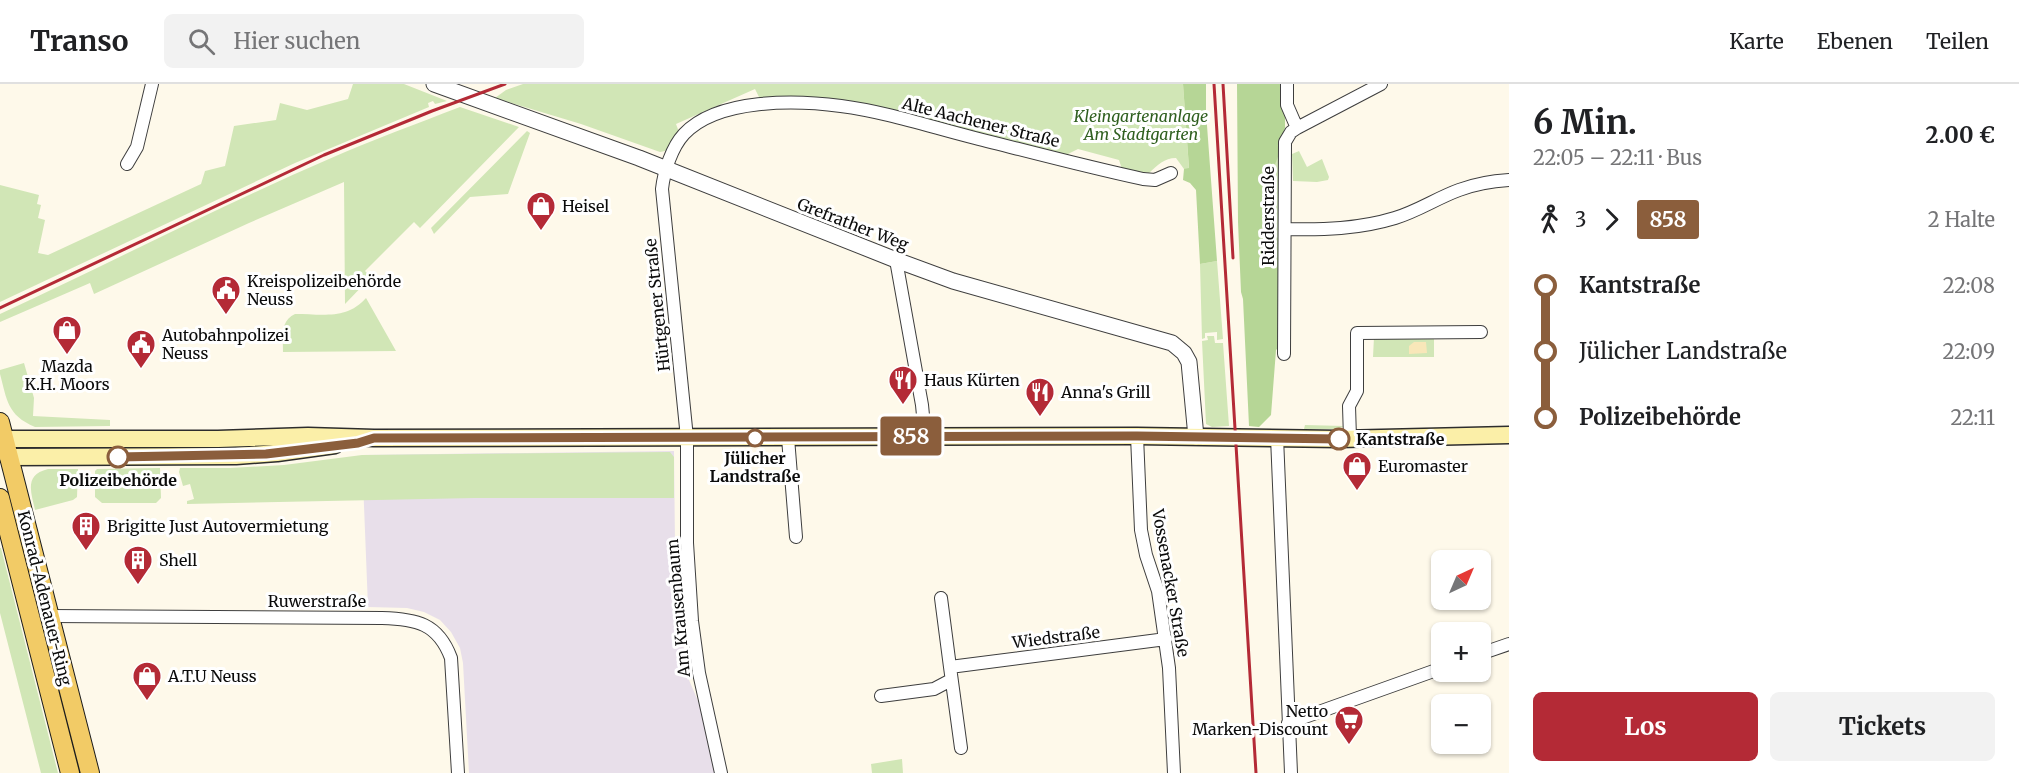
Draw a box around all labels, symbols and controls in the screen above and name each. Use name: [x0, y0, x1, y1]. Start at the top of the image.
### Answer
search box: [164, 14, 584, 68]
text: Transo: [30, 23, 128, 59]
icon: search: [185, 25, 218, 58]
text: Hier suchen: [233, 27, 360, 55]
text: Karte: [1729, 28, 1784, 55]
text: Ebenen: [1817, 28, 1893, 55]
text: Teilen: [1926, 28, 1989, 55]
street label: Alte Aachener Straße: [899, 93, 1062, 151]
text: 6 Min.: [1533, 102, 1637, 143]
park label: Kleingartenanlage Am Stadtgarten: [1073, 106, 1208, 144]
text: 2.00 €: [1926, 121, 1995, 149]
text: 22:05 – 22:11 · Bus: [1533, 145, 1702, 170]
street label: Ridderstraße: [1258, 166, 1278, 266]
shop icon: Heisel: [525, 190, 557, 232]
street label: Grefrather Weg: [795, 194, 912, 255]
place label: Heisel: [562, 196, 609, 216]
icon: walk: [1533, 203, 1566, 236]
icon: forward: [1595, 203, 1628, 236]
text: 858: [1649, 206, 1687, 233]
text: 3: [1575, 207, 1586, 232]
text: 2 Halte: [1928, 207, 1995, 232]
street label: Hürtgener Straße: [640, 237, 674, 373]
place label: Kreispolizeibehörde Neuss: [247, 271, 401, 309]
text: Kantstraße: [1579, 271, 1701, 299]
text: 22:08: [1943, 273, 1995, 298]
public building icon: Kreispolizeibehörde Neuss: [210, 274, 242, 316]
shop icon: Mazda K.H. Moors: [51, 314, 83, 356]
place label: Autobahnpolizei Neuss: [161, 325, 289, 363]
public building icon: Autobahnpolizei Neuss: [125, 328, 157, 370]
text: Jülicher Landstraße: [1579, 337, 1787, 365]
text: 22:09: [1942, 339, 1995, 364]
place label: Mazda K.H. Moors: [24, 356, 110, 394]
restaurant icon: Haus Kürten: [887, 364, 919, 406]
place label: Haus Kürten: [924, 370, 1020, 390]
restaurant icon: Anna's Grill: [1024, 376, 1056, 418]
place label: Anna's Grill: [1060, 382, 1151, 402]
text: Polizeibehörde: [1579, 403, 1741, 431]
text: 22:11: [1950, 405, 1995, 430]
line badge: 858: [876, 416, 946, 456]
text: 858: [892, 423, 930, 450]
marker: Kantstraße: [1328, 428, 1350, 450]
marker: Jülicher Landstraße: [746, 429, 764, 447]
place label: Kantstraße: [1356, 429, 1445, 449]
marker: Polizeibehörde: [107, 446, 129, 468]
place label: Jülicher Landstraße: [710, 448, 801, 486]
shop icon: Euromaster: [1341, 450, 1373, 492]
place label: Euromaster: [1378, 456, 1468, 476]
place label: Polizeibehörde: [59, 470, 177, 490]
street label: Vossenacker Straße: [1148, 507, 1194, 658]
street label: Konrad-Adenauer-Ring: [14, 508, 77, 688]
building icon: Brigitte Just Autovermietung: [70, 510, 102, 552]
place label: Brigitte Just Autovermietung: [107, 516, 329, 536]
street label: Am Krausenbaum: [662, 538, 694, 679]
building icon: Shell: [122, 544, 154, 586]
place label: Shell: [159, 550, 197, 570]
north arrow: [1431, 550, 1491, 610]
map controls: [1431, 550, 1491, 754]
street label: Ruwerstraße: [268, 591, 366, 611]
street label: Wiedstraße: [1010, 622, 1101, 652]
button: +: [1431, 622, 1491, 682]
shop icon: A.T.U Neuss: [131, 660, 163, 702]
place label: A.T.U Neuss: [167, 666, 257, 686]
button: Los: [1533, 692, 1758, 761]
button: Tickets: [1770, 692, 1995, 761]
button: −: [1431, 694, 1491, 754]
place label: Netto Marken-Discount: [1192, 701, 1329, 739]
supermarket icon: Netto Marken-Discount: [1333, 704, 1365, 746]

